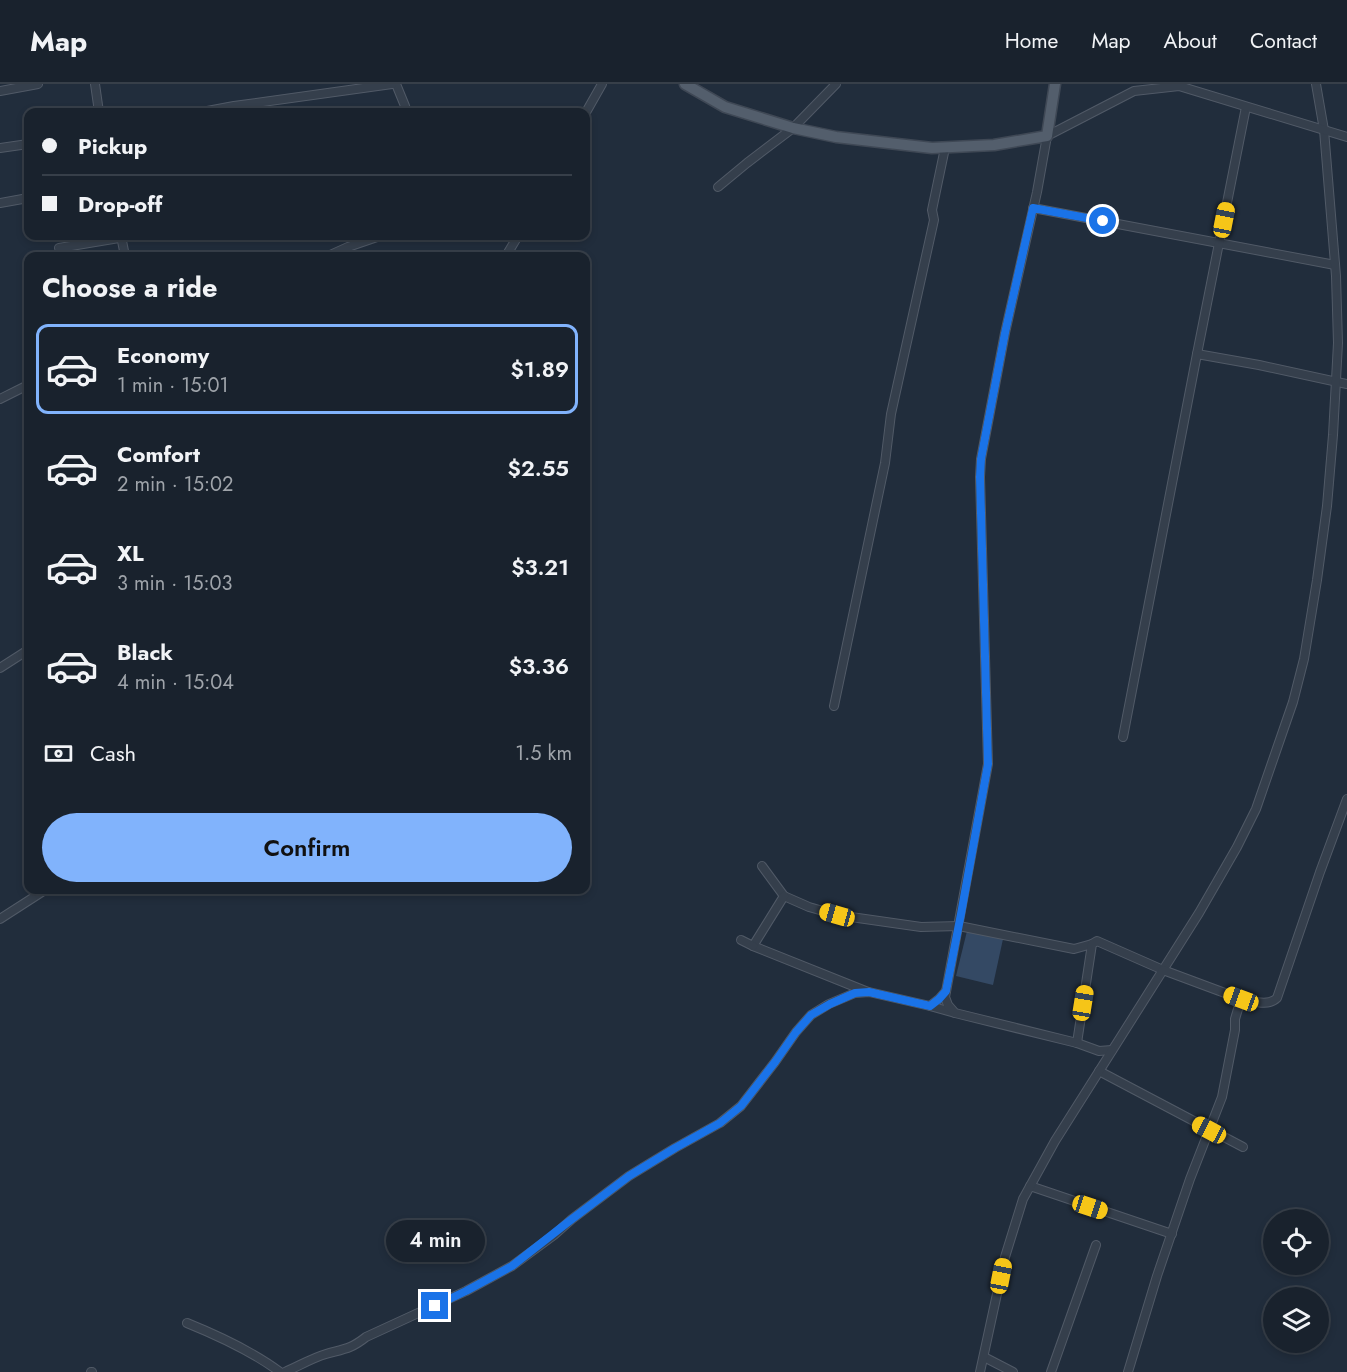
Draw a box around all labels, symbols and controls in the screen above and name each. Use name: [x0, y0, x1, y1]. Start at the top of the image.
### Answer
text: Map: [30, 21, 87, 62]
text: Home: [1005, 26, 1058, 56]
text: Map: [1091, 26, 1131, 56]
text: About: [1164, 26, 1217, 56]
text: Contact: [1250, 26, 1317, 56]
text: Pickup: [78, 130, 147, 162]
text: Drop-off: [78, 188, 162, 220]
car: [1212, 201, 1236, 239]
route start: [1089, 207, 1116, 234]
text: Choose a ride: [42, 268, 217, 307]
text: Economy: [117, 339, 209, 371]
icon: car: [45, 342, 99, 396]
text: $1.89: [511, 353, 569, 385]
text: 1 min · 15:01: [117, 371, 229, 400]
text: Comfort: [117, 438, 200, 470]
icon: car: [45, 441, 99, 495]
text: $2.55: [508, 452, 569, 484]
text: 2 min · 15:02: [117, 470, 233, 499]
text: XL: [117, 537, 144, 569]
icon: car: [45, 540, 99, 594]
text: $3.21: [511, 551, 569, 583]
text: 3 min · 15:03: [117, 569, 232, 598]
text: Black: [117, 636, 173, 668]
icon: car: [45, 639, 99, 693]
text: $3.36: [509, 650, 569, 682]
text: 4 min · 15:04: [117, 668, 234, 697]
icon: cash: [42, 737, 75, 770]
text: Cash: [90, 737, 136, 769]
text: 1.5 km: [515, 739, 572, 768]
button: Confirm: [42, 813, 572, 882]
car: [817, 901, 857, 929]
car: [1071, 984, 1095, 1022]
car: [1221, 984, 1261, 1014]
car: [1189, 1114, 1229, 1146]
car: [1070, 1193, 1110, 1221]
map controls: [1263, 1209, 1329, 1353]
button: locate: [1263, 1209, 1329, 1275]
callout: 4 min: [386, 1219, 484, 1261]
text: 4 min: [410, 1226, 462, 1255]
car: [989, 1257, 1013, 1295]
button: layers: [1263, 1287, 1329, 1353]
route end: [421, 1292, 448, 1319]

